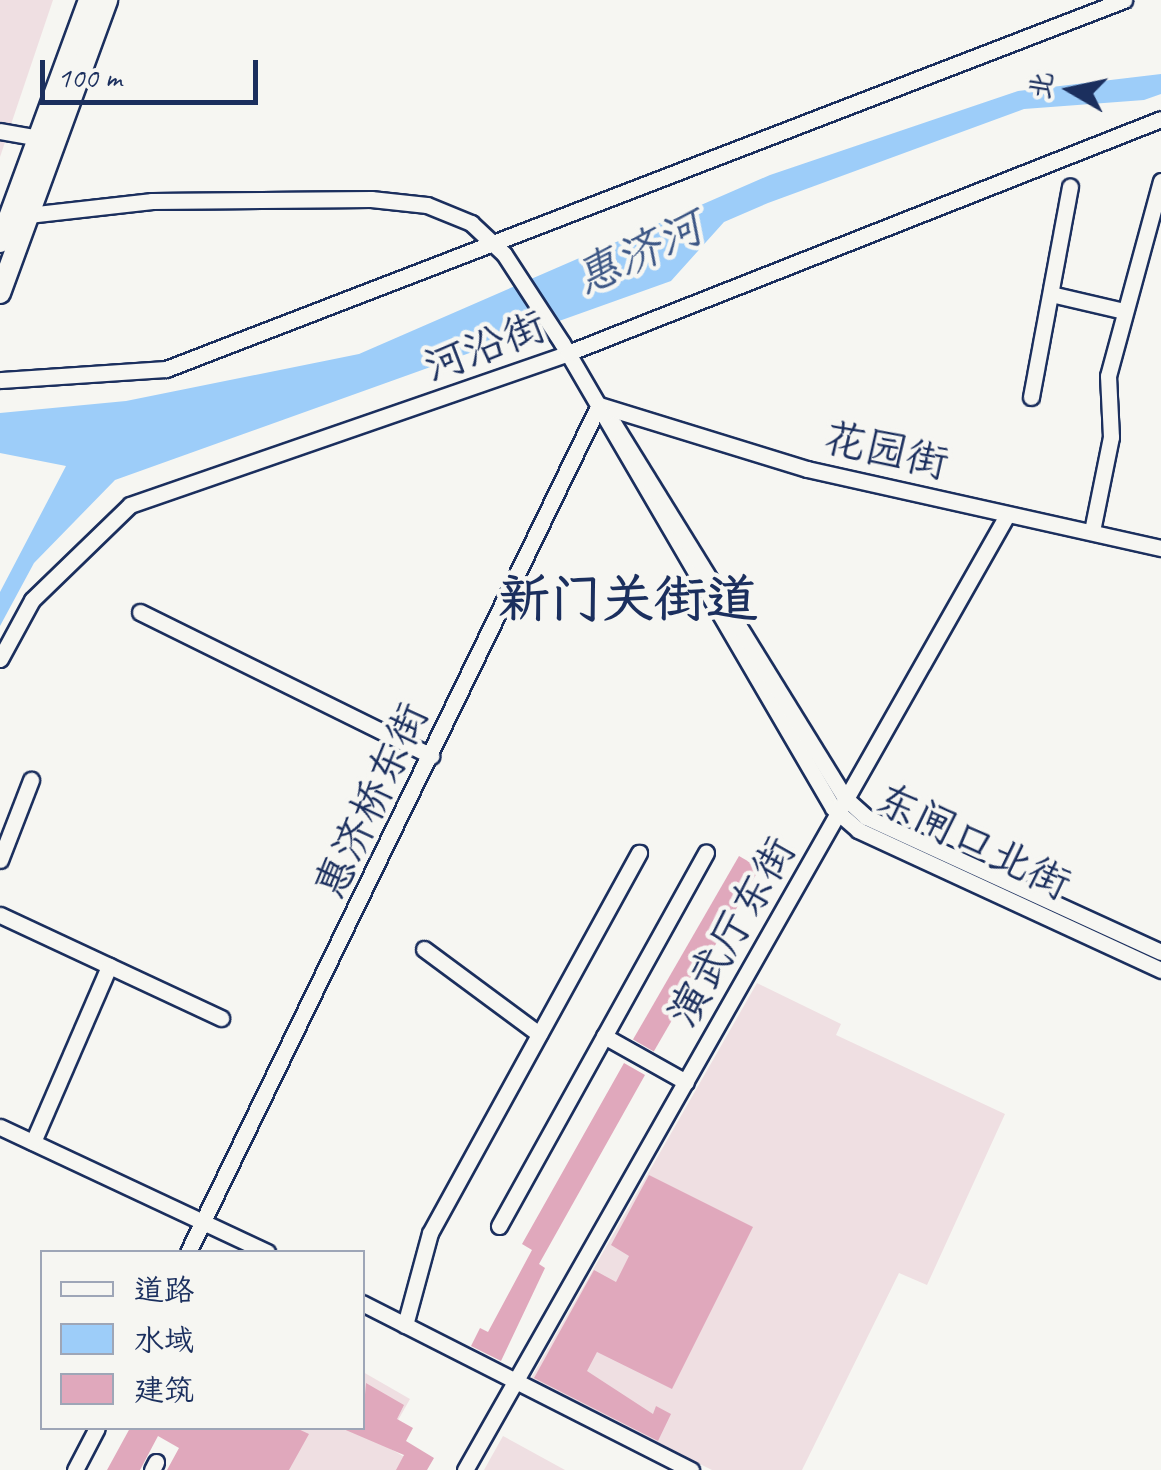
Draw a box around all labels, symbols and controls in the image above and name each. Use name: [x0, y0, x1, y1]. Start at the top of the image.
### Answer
scale bar: [45, 40, 262, 102]
north arrow: [1021, 40, 1121, 140]
text: 100 m: [57, 58, 122, 96]
text: 北: [1021, 69, 1060, 102]
water label: 惠济河: [566, 200, 712, 306]
street label: 河沿街: [417, 301, 553, 393]
street label: 花园街: [819, 412, 953, 490]
district label: 新门关街道: [498, 569, 758, 631]
street label: 惠济桥东街: [305, 695, 439, 907]
street label: 东闸口北街: [868, 773, 1078, 911]
street label: 演武厅东街: [658, 828, 806, 1036]
legend: [40, 1250, 365, 1430]
text: 道路: [134, 1271, 194, 1309]
text: 水域: [134, 1321, 194, 1359]
text: 建筑: [134, 1371, 194, 1409]

